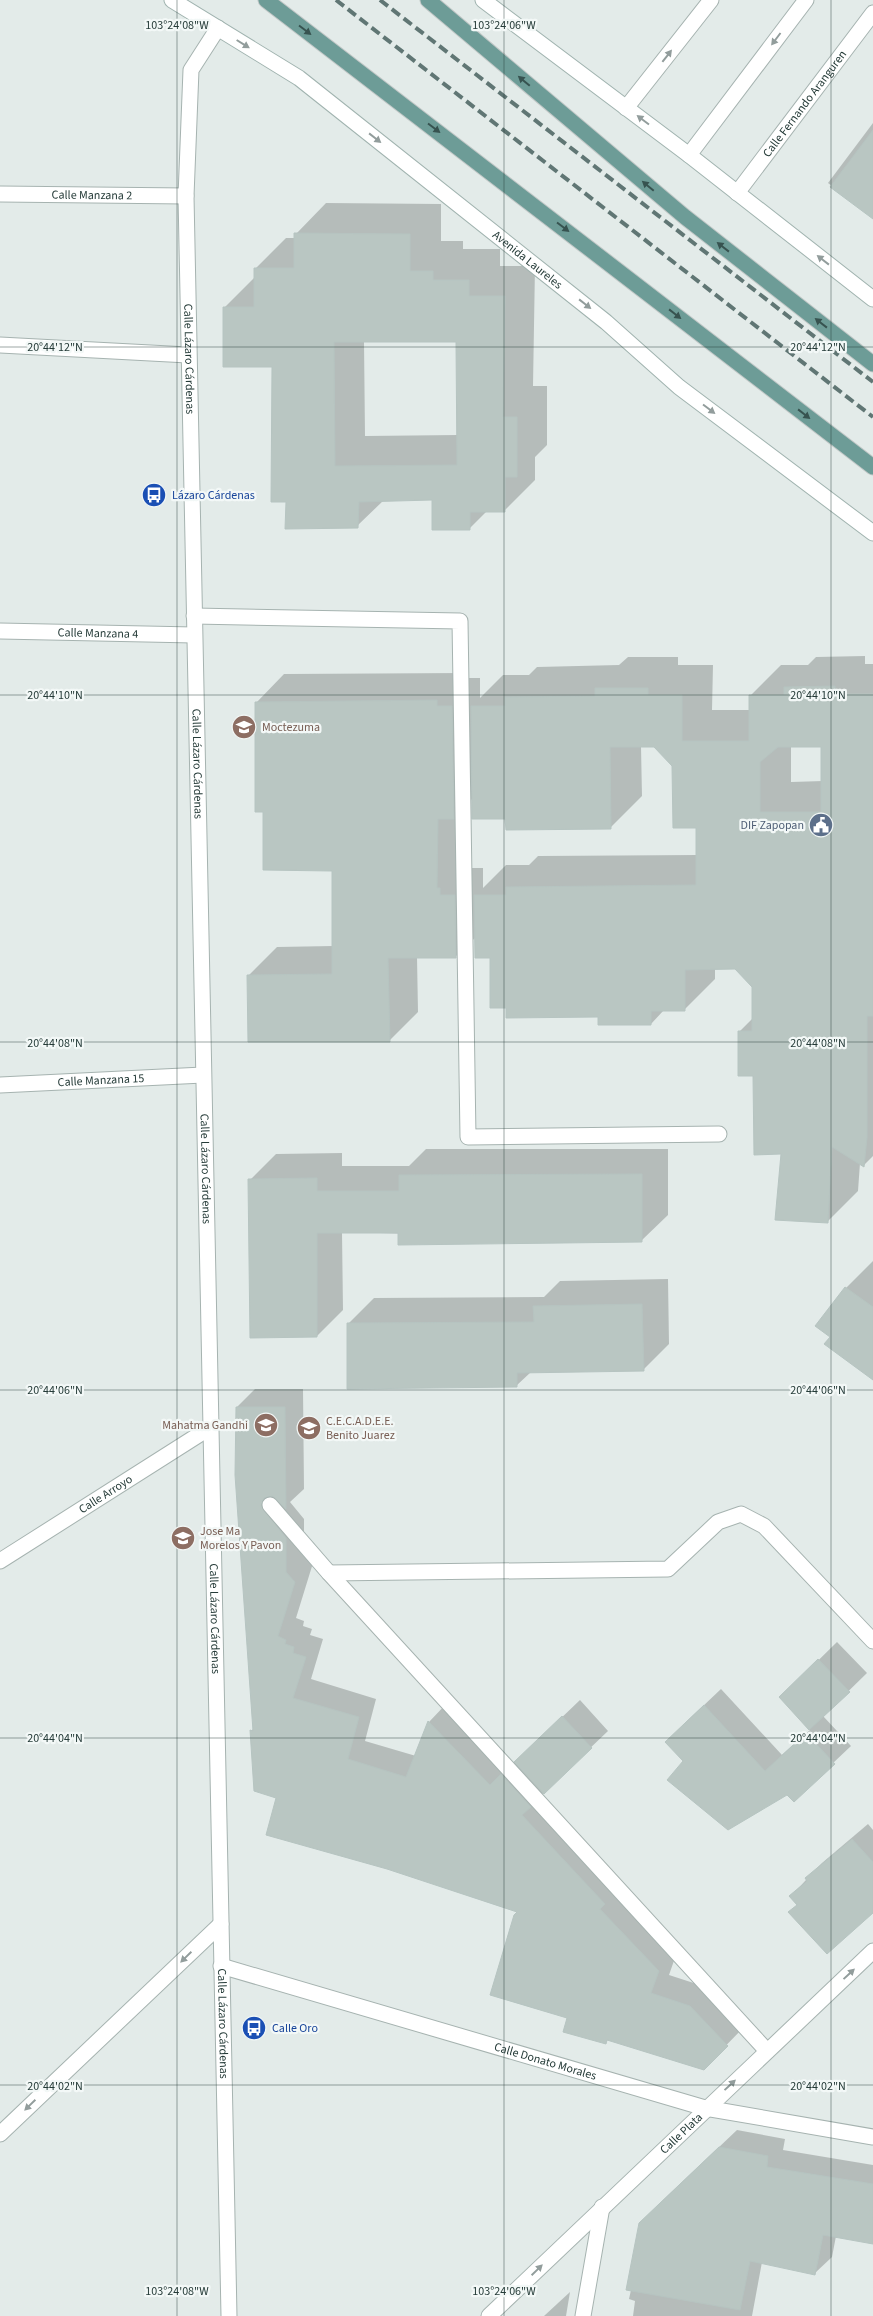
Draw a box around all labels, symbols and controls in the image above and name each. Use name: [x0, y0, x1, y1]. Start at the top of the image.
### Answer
text: 103°24'08"W: [145, 17, 209, 34]
text: 103°24'06"W: [472, 17, 536, 34]
one-way arrow: [298, 24, 311, 35]
one-way arrow: [771, 32, 782, 45]
one-way arrow: [237, 39, 250, 48]
street label: Calle Fernando Aranguren: [758, 47, 851, 161]
one-way arrow: [662, 50, 673, 63]
one-way arrow: [518, 76, 530, 87]
one-way arrow: [636, 115, 650, 125]
one-way arrow: [427, 123, 440, 134]
one-way arrow: [368, 133, 381, 144]
one-way arrow: [642, 180, 655, 191]
street label: Calle Manzana 2: [52, 186, 132, 204]
one-way arrow: [556, 222, 569, 233]
street label: Avenida Laureles: [489, 227, 566, 293]
one-way arrow: [717, 241, 730, 252]
one-way arrow: [817, 254, 830, 265]
one-way arrow: [578, 299, 591, 310]
street label: Calle Lázaro Cárdenas: [180, 304, 199, 414]
one-way arrow: [668, 309, 681, 320]
one-way arrow: [815, 318, 828, 329]
text: 20°44'12"N: [27, 339, 83, 356]
text: 20°44'12"N: [790, 339, 846, 356]
one-way arrow: [702, 404, 715, 415]
one-way arrow: [797, 408, 810, 419]
bus stop icon: Lázaro Cárdenas: [141, 482, 167, 508]
place label: Lázaro Cárdenas: [172, 487, 255, 504]
street label: Calle Manzana 4: [57, 624, 139, 642]
text: 20°44'10"N: [27, 687, 83, 704]
text: 20°44'10"N: [790, 687, 846, 704]
street label: Calle Lázaro Cárdenas: [188, 708, 207, 819]
school or university icon: Moctezuma: [231, 714, 257, 740]
place label: Moctezuma: [262, 719, 320, 736]
public building icon: DIF Zapopan: [808, 812, 834, 838]
place label: DIF Zapopan: [741, 817, 804, 834]
text: 20°44'08"N: [27, 1035, 83, 1052]
text: 20°44'08"N: [790, 1035, 846, 1052]
street label: Calle Manzana 15: [57, 1069, 145, 1091]
street label: Calle Lázaro Cárdenas: [196, 1113, 215, 1224]
text: 20°44'06"N: [27, 1382, 83, 1399]
text: 20°44'06"N: [790, 1382, 846, 1399]
school or university icon: Mahatma Gandhi: [253, 1412, 279, 1438]
place label: C.E.C.A.D.E.E. Benito Juarez: [326, 1413, 395, 1444]
school or university icon: C.E.C.A.D.E.E. Benito Juarez: [296, 1415, 322, 1441]
place label: Mahatma Gandhi: [162, 1417, 248, 1434]
street label: Calle Arroyo: [75, 1471, 136, 1517]
place label: Jose Ma Morelos Y Pavon: [200, 1523, 281, 1554]
school or university icon: Jose Ma Morelos Y Pavon: [170, 1525, 196, 1551]
street label: Calle Lázaro Cárdenas: [205, 1563, 224, 1674]
text: 20°44'04"N: [27, 1730, 83, 1747]
text: 20°44'04"N: [790, 1730, 846, 1747]
one-way arrow: [180, 1951, 192, 1963]
street label: Calle Lázaro Cárdenas: [213, 1968, 233, 2079]
one-way arrow: [842, 1968, 854, 1980]
bus stop icon: Calle Oro: [241, 2015, 267, 2041]
place label: Calle Oro: [272, 2020, 318, 2037]
street label: Calle Donato Morales: [492, 2038, 599, 2084]
text: 20°44'02"N: [27, 2078, 83, 2095]
text: 20°44'02"N: [790, 2078, 846, 2095]
one-way arrow: [724, 2079, 736, 2091]
one-way arrow: [24, 2099, 36, 2111]
street label: Calle Plata: [656, 2109, 706, 2158]
one-way arrow: [530, 2264, 542, 2276]
text: 103°24'08"W: [145, 2283, 209, 2300]
text: 103°24'06"W: [472, 2283, 536, 2300]

